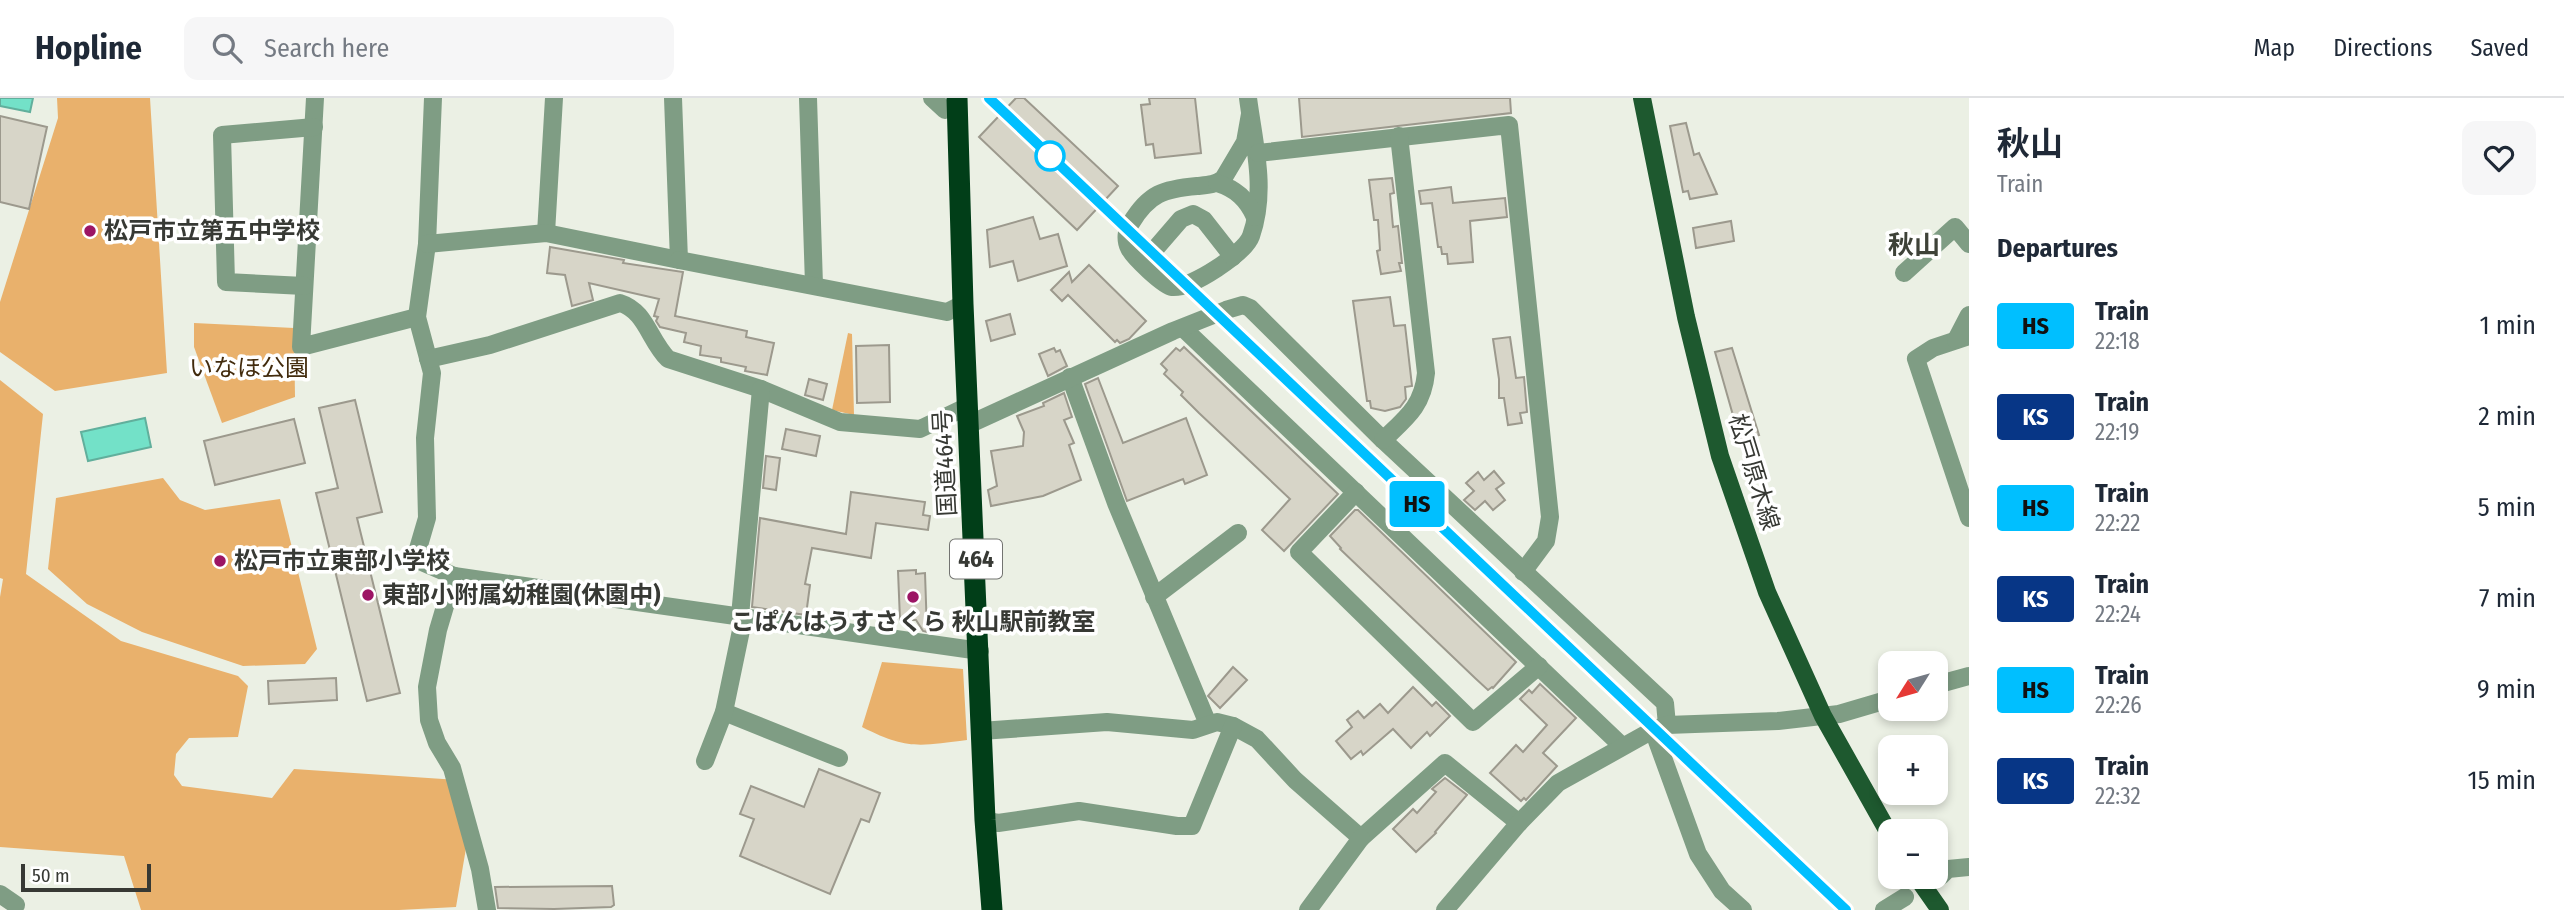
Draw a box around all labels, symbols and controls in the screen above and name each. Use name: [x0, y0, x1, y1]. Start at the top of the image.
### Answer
search box: [184, 17, 674, 80]
text: Hopline: [35, 28, 142, 68]
icon: search: [208, 29, 246, 67]
text: Search here: [264, 33, 389, 64]
text: Map: [2254, 34, 2295, 62]
text: Directions: [2333, 34, 2432, 62]
text: Saved: [2470, 34, 2529, 62]
button: heart: [2462, 121, 2536, 195]
text: 秋山: [1997, 124, 2063, 164]
unlabelled marker: [1035, 141, 1065, 171]
text: Train: [1997, 170, 2043, 198]
place label: 松戸市立第五中学校: [104, 217, 320, 245]
marker: 松戸市立第五中学校: [82, 223, 98, 239]
district label: 秋山: [1888, 230, 1940, 261]
text: Departures: [1997, 233, 2118, 264]
text: Train: [2095, 296, 2149, 327]
text: 1 min: [2480, 310, 2536, 341]
text: HS: [2022, 312, 2049, 340]
text: 22:18: [2095, 327, 2140, 355]
park label: いなほ公園: [189, 354, 309, 382]
text: Train: [2095, 387, 2149, 418]
text: 2 min: [2478, 401, 2536, 432]
text: KS: [2022, 403, 2049, 431]
street label: 国道464号: [928, 409, 962, 517]
street label: 松戸原木線: [1723, 411, 1785, 533]
text: 22:19: [2095, 418, 2139, 446]
text: Train: [2095, 478, 2149, 509]
line badge: HS: [1386, 481, 1448, 527]
text: HS: [1404, 490, 1430, 518]
text: 5 min: [2478, 492, 2536, 523]
text: HS: [2022, 494, 2049, 522]
text: 22:22: [2095, 509, 2140, 537]
road number: 464: [950, 540, 1002, 579]
place label: 松戸市立東部小学校: [234, 547, 450, 575]
marker: 松戸市立東部小学校: [212, 553, 228, 569]
text: Train: [2095, 569, 2149, 600]
place label: 東部小附属幼稚園(休園中): [382, 581, 660, 609]
text: 7 min: [2479, 583, 2536, 614]
text: KS: [2022, 585, 2049, 613]
marker: 東部小附属幼稚園(休園中): [360, 587, 376, 603]
marker: こぱんはうすさくら 秋山駅前教室: [905, 589, 921, 605]
text: 22:24: [2095, 600, 2141, 628]
place label: こぱんはうすさくら 秋山駅前教室: [731, 608, 1096, 636]
north arrow: [1878, 651, 1948, 721]
map controls: [1878, 651, 1948, 889]
text: Train: [2095, 660, 2149, 691]
text: 9 min: [2477, 674, 2536, 705]
text: HS: [2022, 676, 2049, 704]
text: 22:26: [2095, 691, 2142, 719]
button: +: [1878, 735, 1948, 805]
text: Train: [2095, 751, 2149, 782]
text: 15 min: [2468, 765, 2536, 796]
text: KS: [2022, 767, 2049, 795]
text: 22:32: [2095, 782, 2141, 810]
button: −: [1878, 819, 1948, 889]
scale bar: [21, 861, 150, 893]
text: 50 m: [32, 864, 70, 887]

